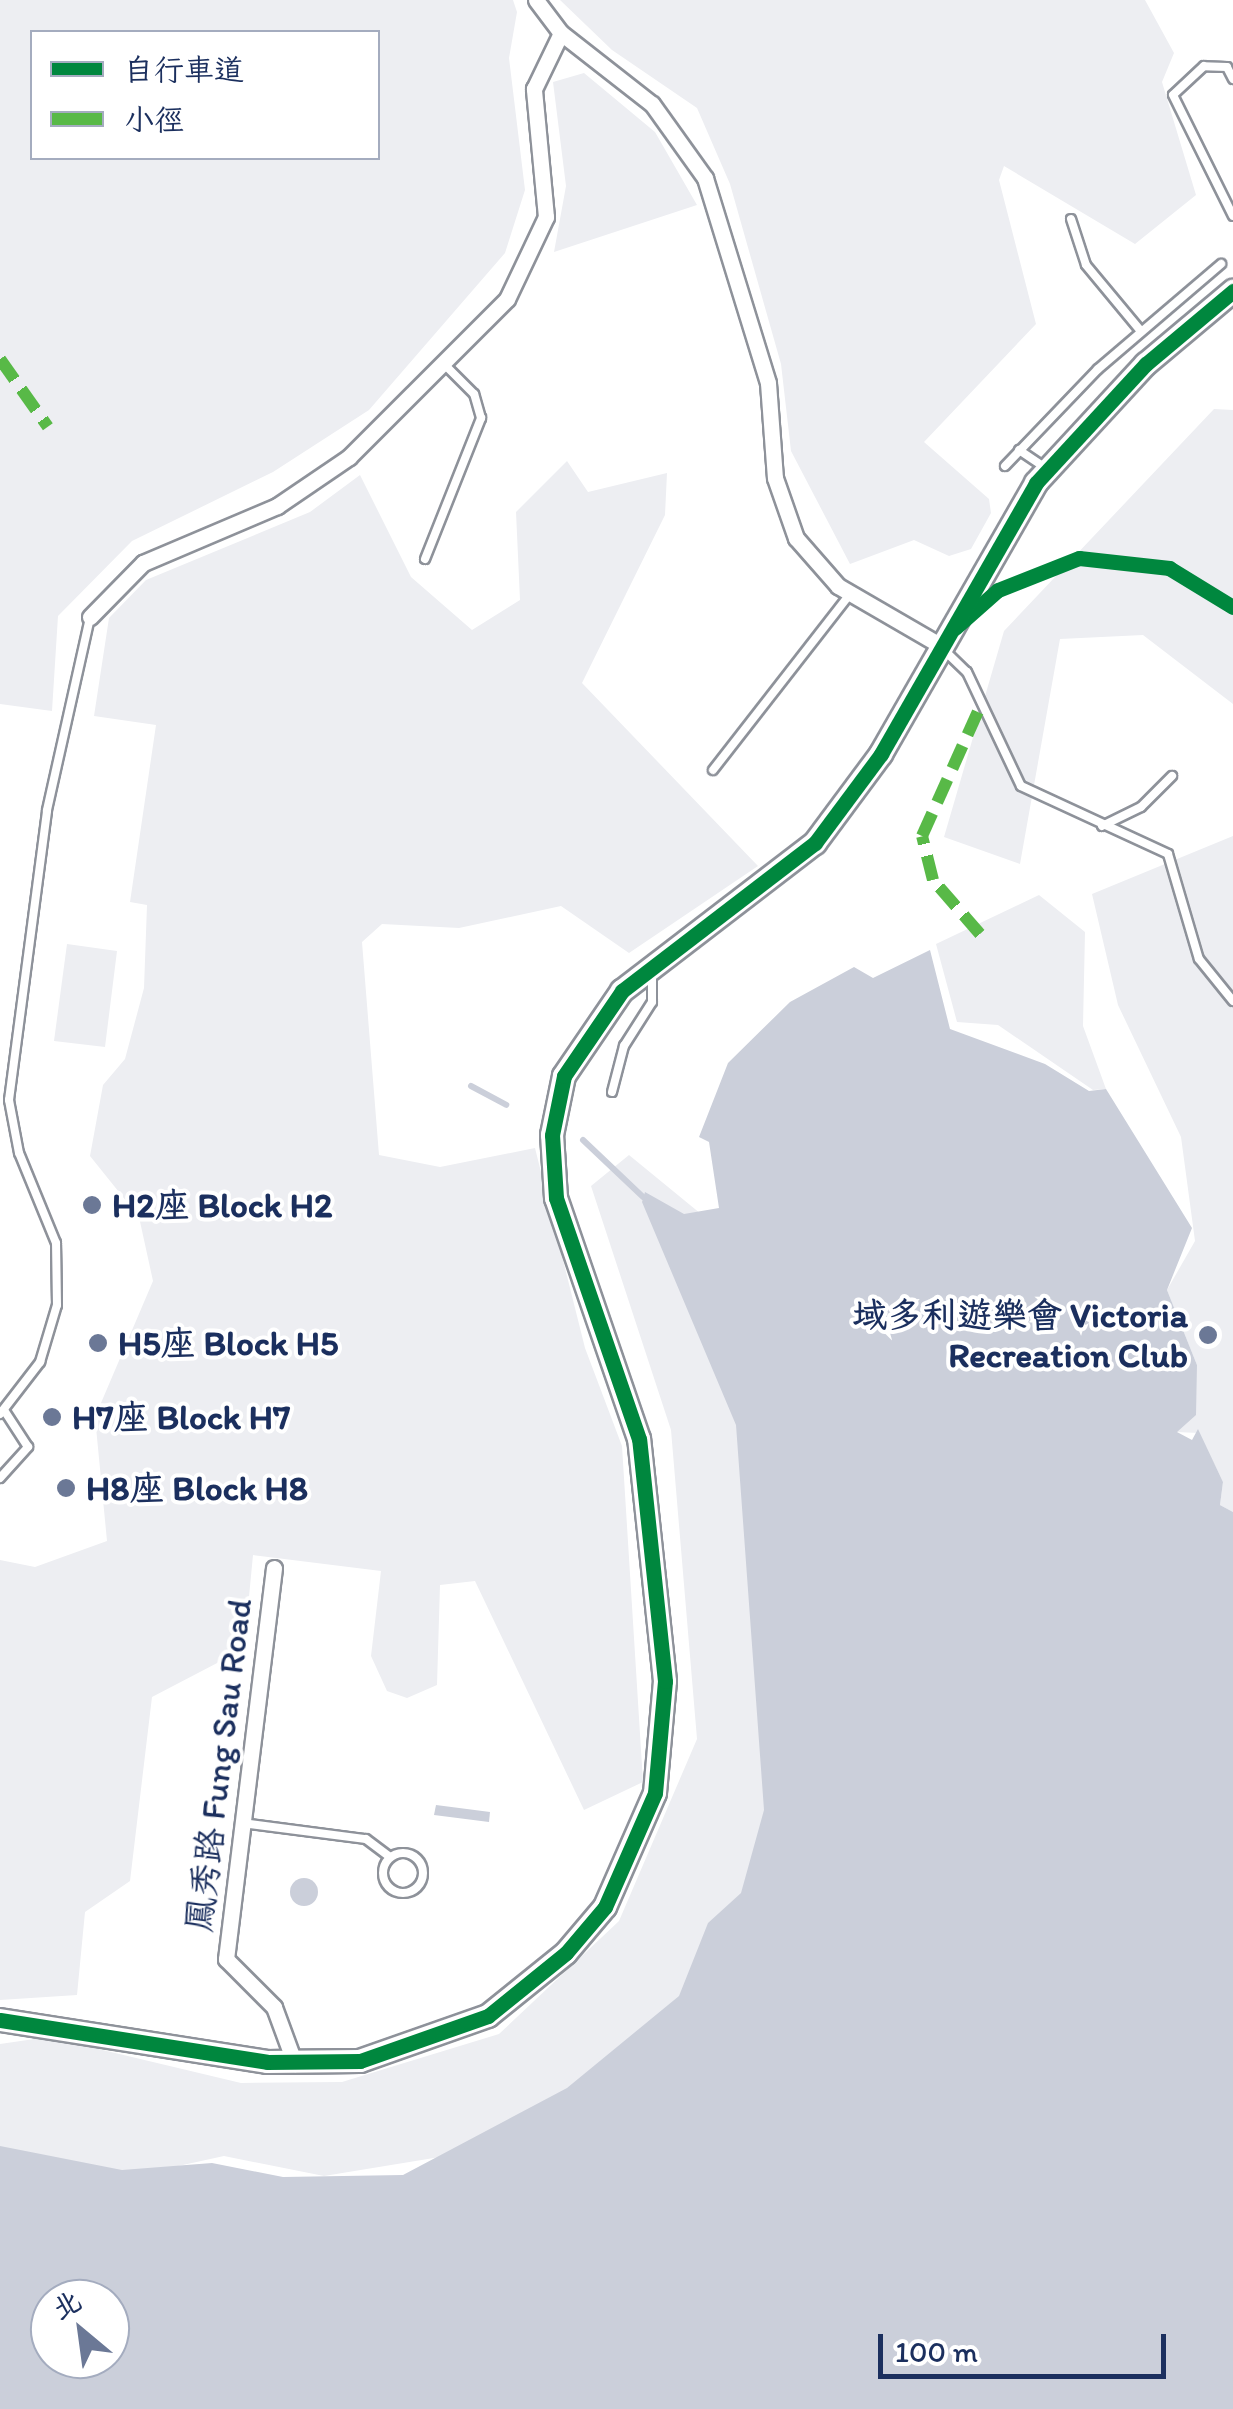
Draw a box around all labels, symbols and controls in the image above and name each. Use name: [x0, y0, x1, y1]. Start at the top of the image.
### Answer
legend: [30, 30, 380, 160]
text: 自行車道: [124, 51, 244, 88]
text: 小徑: [124, 101, 184, 138]
place label: H2座 Block H2: [112, 1184, 332, 1226]
marker: H2座 Block H2: [81, 1194, 103, 1216]
place label: 域多利遊樂會 Victoria Recreation Club: [852, 1294, 1188, 1376]
place label: H5座 Block H5: [118, 1322, 338, 1364]
marker: 域多利遊樂會 Victoria Recreation Club: [1197, 1324, 1219, 1346]
marker: H5座 Block H5: [87, 1332, 109, 1354]
place label: H7座 Block H7: [72, 1396, 290, 1438]
marker: H7座 Block H7: [41, 1406, 63, 1428]
place label: H8座 Block H8: [86, 1467, 308, 1509]
marker: H8座 Block H8: [55, 1477, 77, 1499]
street label: 鳳秀路 Fung Sau Road: [178, 1596, 260, 1934]
north arrow: [30, 2279, 130, 2379]
text: 北: [46, 2283, 87, 2326]
scale bar: [883, 2314, 1170, 2376]
text: 100 m: [895, 2333, 978, 2370]

